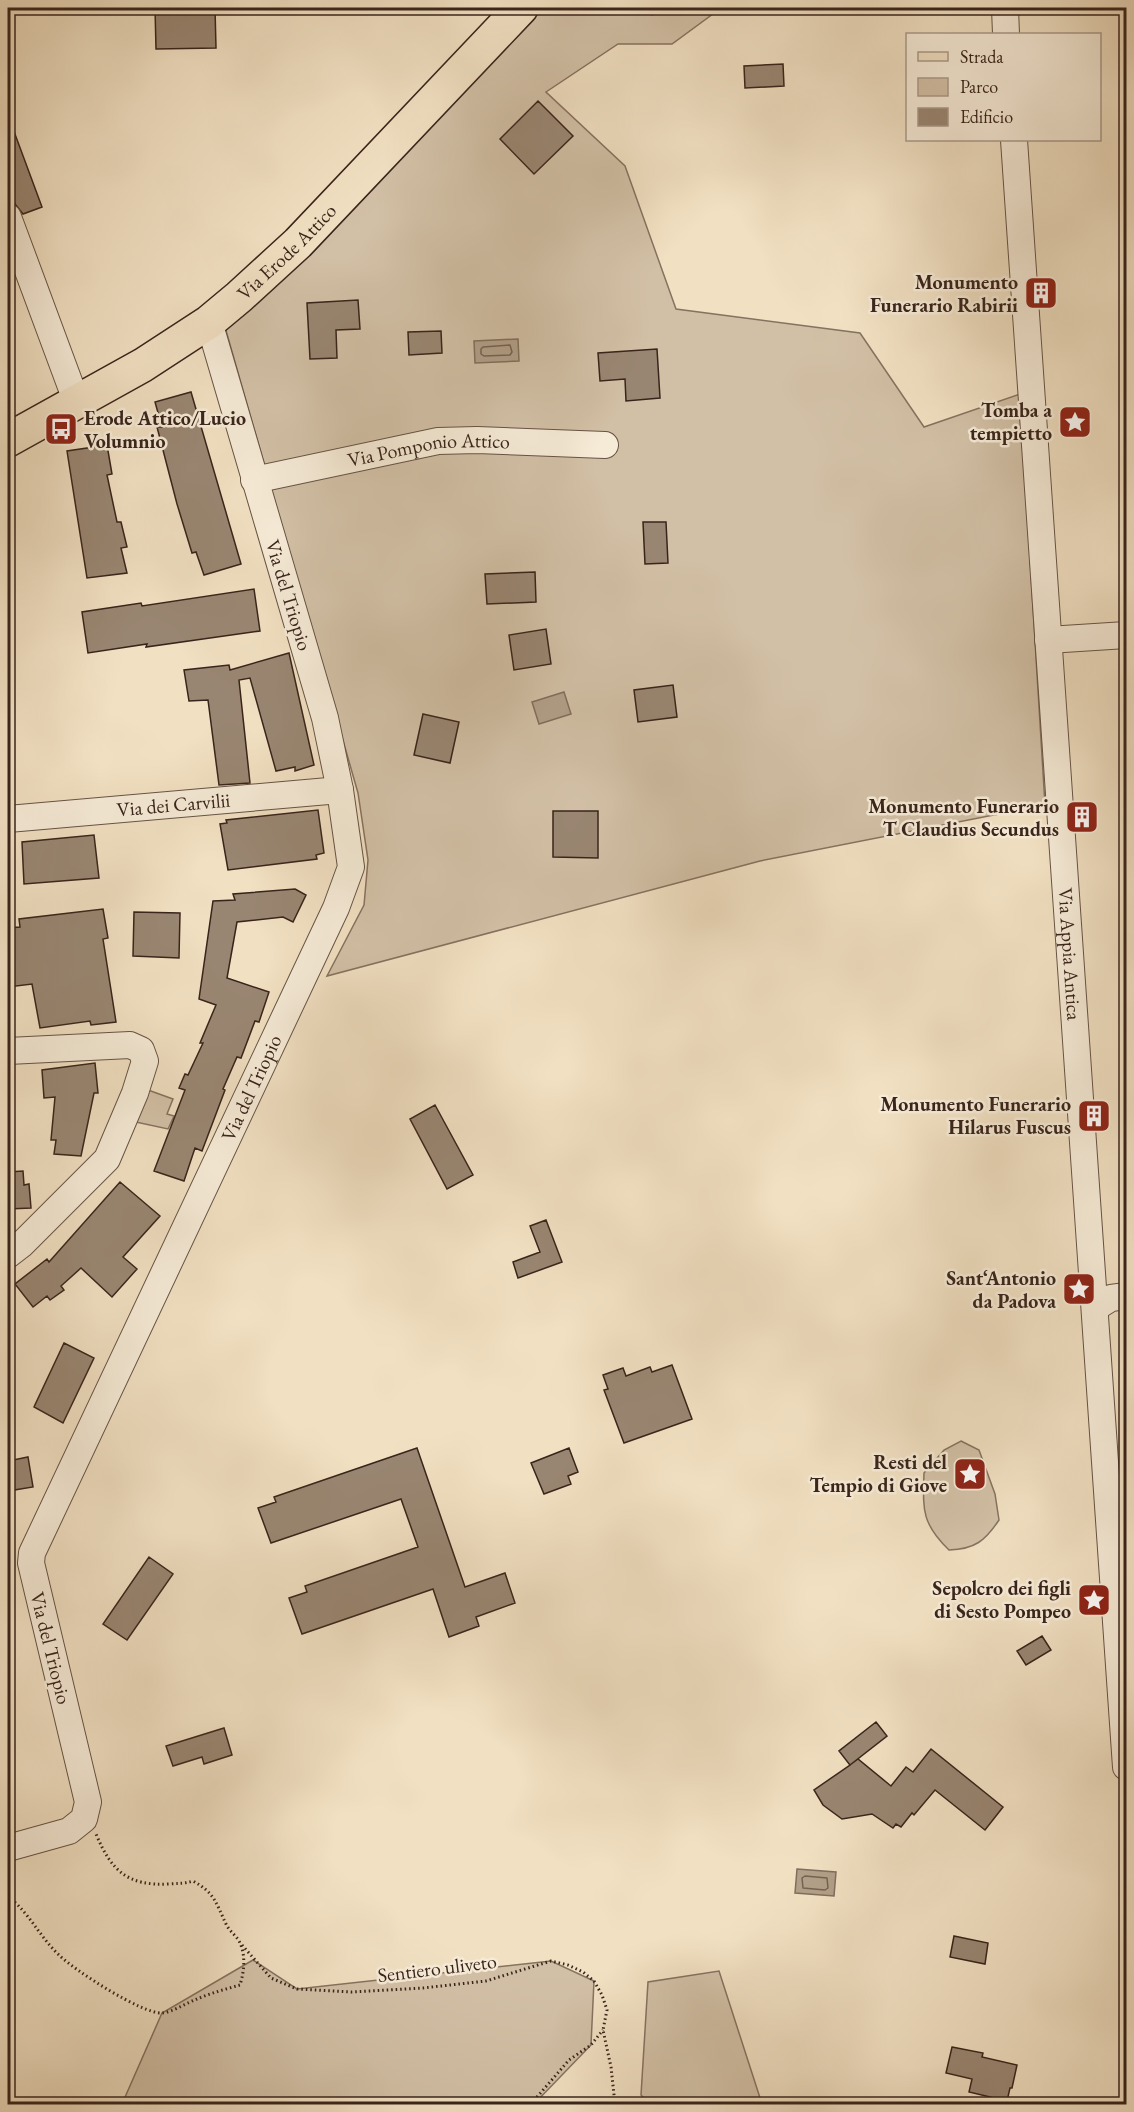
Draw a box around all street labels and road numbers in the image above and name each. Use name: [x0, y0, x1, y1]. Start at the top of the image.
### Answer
street label: Via Erode Attico: [231, 198, 342, 306]
street label: Via Pomponio Attico: [345, 427, 511, 473]
street label: Via del Triopio: [260, 536, 318, 654]
street label: Via dei Carvilii: [115, 787, 231, 822]
street label: Via Appia Antica: [1053, 887, 1088, 1021]
street label: Via del Triopio: [215, 1030, 288, 1145]
street label: Via del Triopio: [25, 1589, 78, 1707]
street label: Sentiero uliveto: [376, 1948, 498, 1988]

